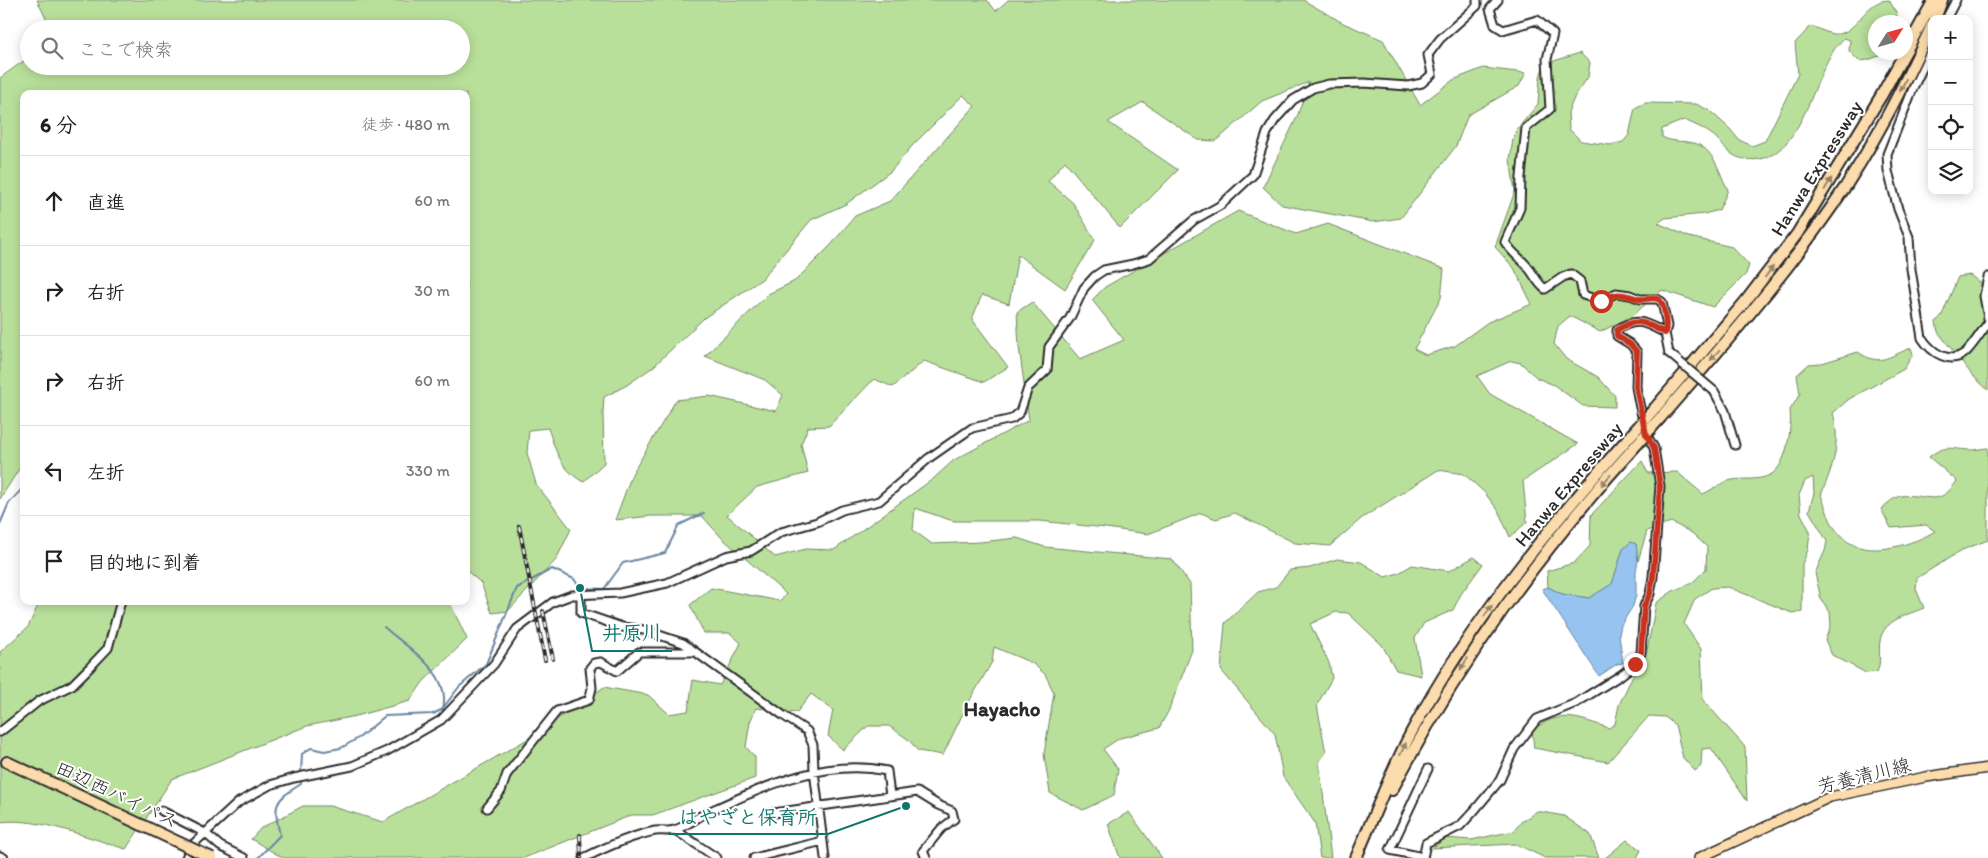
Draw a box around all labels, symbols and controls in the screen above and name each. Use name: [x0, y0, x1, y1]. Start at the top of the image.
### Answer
north arrow: [1868, 15, 1913, 60]
map controls: [1928, 15, 1973, 195]
button: +: [1928, 15, 1973, 60]
search box: [20, 20, 470, 75]
icon: search: [38, 34, 66, 62]
text: ここで検索: [78, 38, 173, 61]
button: −: [1928, 60, 1973, 105]
one-way arrow: [1899, 78, 1907, 92]
street label: Hanwa Expressway: [1765, 96, 1867, 240]
button: locate: [1928, 105, 1973, 150]
text: 6 分: [40, 112, 77, 137]
text: 徒歩 · 480 m: [362, 115, 450, 134]
button: layers: [1928, 150, 1973, 195]
one-way arrow: [1824, 178, 1833, 191]
icon: ahead: [40, 187, 68, 215]
text: 直進: [87, 191, 125, 214]
text: 60 m: [415, 191, 450, 210]
one-way arrow: [1763, 266, 1774, 279]
icon: right: [40, 277, 68, 305]
text: 右折: [87, 281, 125, 304]
text: 30 m: [414, 281, 450, 300]
route start: [1590, 290, 1613, 313]
one-way arrow: [1709, 349, 1721, 361]
icon: right: [40, 367, 68, 395]
text: 右折: [87, 371, 125, 394]
text: 60 m: [415, 371, 450, 390]
street label: Hanwa Expressway: [1510, 417, 1627, 551]
icon: left: [40, 457, 68, 485]
text: 左折: [87, 461, 125, 484]
text: 330 m: [406, 461, 450, 480]
one-way arrow: [1600, 474, 1611, 487]
icon: arrive: [40, 547, 68, 575]
text: 目的地に到着: [87, 551, 201, 574]
one-way arrow: [1483, 604, 1493, 618]
callout: 井原川: [592, 616, 672, 651]
text: 井原川: [602, 621, 662, 645]
route end: [1624, 653, 1647, 676]
one-way arrow: [1459, 658, 1469, 671]
district label: Hayacho: [964, 696, 1041, 722]
one-way arrow: [1400, 742, 1408, 756]
street label: 芳養清川線: [1815, 753, 1913, 798]
street label: 田辺西バイパス: [52, 756, 182, 833]
callout: はやざと保育所: [668, 799, 828, 834]
text: はやざと保育所: [678, 805, 818, 829]

